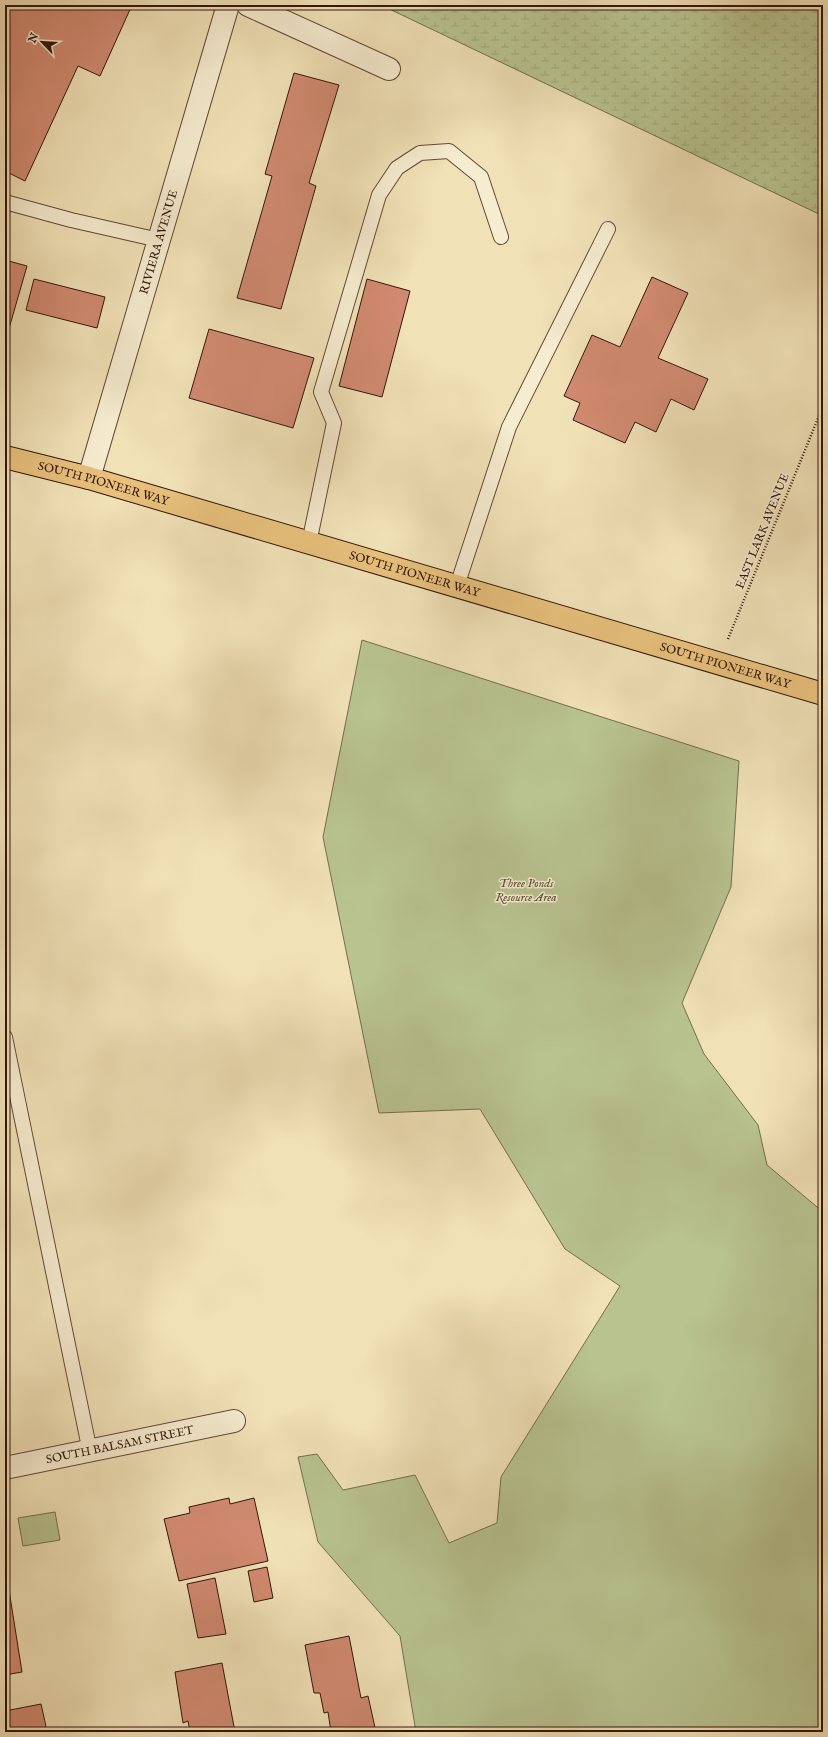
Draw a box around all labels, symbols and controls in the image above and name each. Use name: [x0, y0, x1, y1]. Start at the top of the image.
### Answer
north arrow: [22, 22, 62, 62]
text: N: [25, 30, 42, 46]
street label: RIVIERA AVENUE: [136, 188, 181, 296]
street label: SOUTH PIONEER WAY: [36, 459, 172, 509]
street label: EAST LARK AVENUE: [732, 471, 793, 591]
street label: SOUTH PIONEER WAY: [347, 548, 482, 601]
street label: SOUTH PIONEER WAY: [658, 639, 793, 692]
park label: Three Ponds Resource Area: [495, 876, 557, 905]
street label: SOUTH BALSAM STREET: [45, 1422, 195, 1467]

